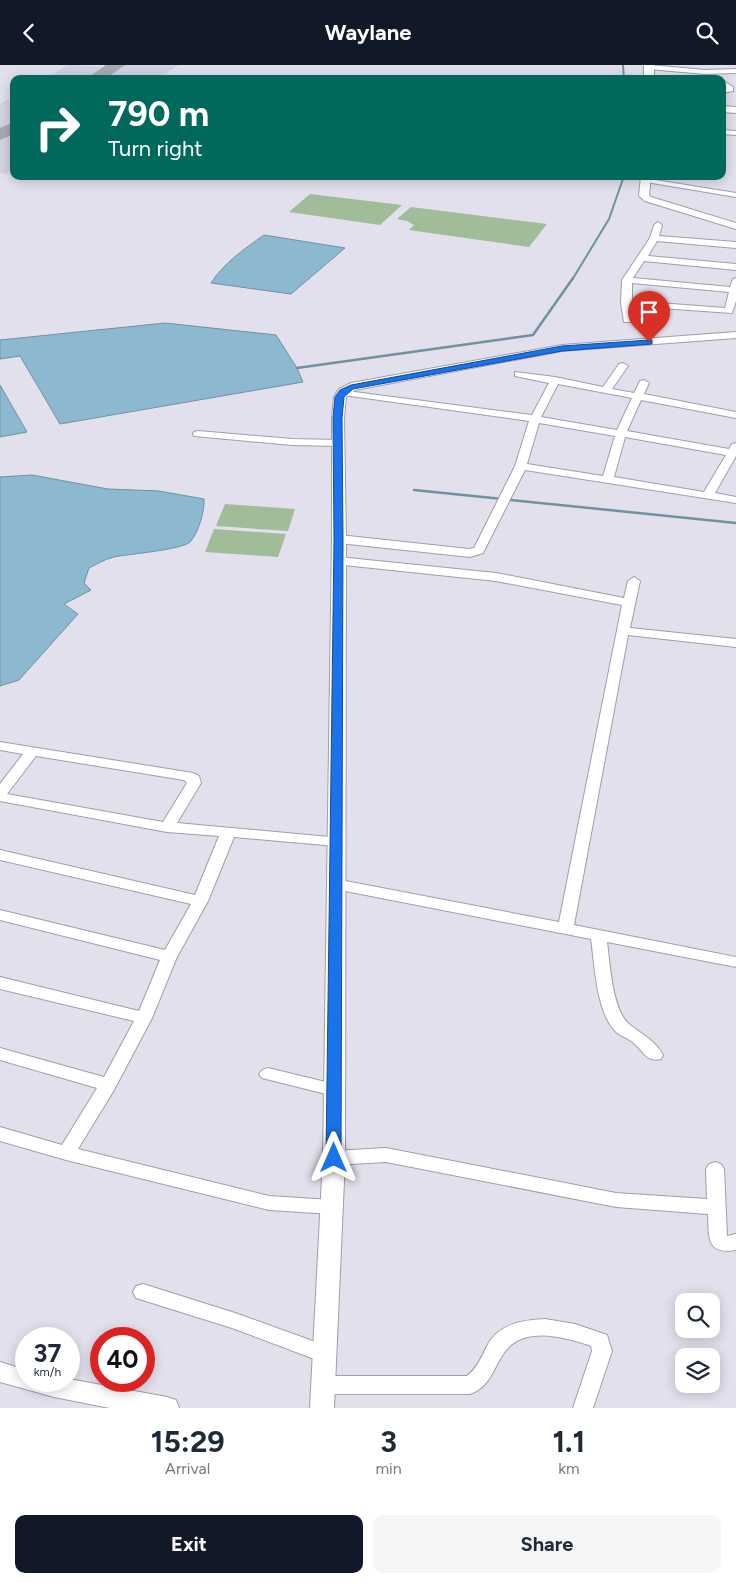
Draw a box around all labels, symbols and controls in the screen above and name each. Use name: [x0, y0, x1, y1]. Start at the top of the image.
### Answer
icon: back: [15, 19, 43, 47]
text: Waylane: [325, 19, 411, 46]
icon: search: [693, 19, 721, 47]
text: 790 m: [108, 93, 209, 135]
icon: right: [25, 95, 90, 160]
text: Turn right: [108, 135, 203, 162]
pin: [628, 291, 670, 342]
icon: arrive: [635, 298, 663, 326]
position arrow: [307, 1131, 359, 1183]
map controls: [675, 1293, 720, 1393]
button: search: [675, 1293, 720, 1338]
speed limit sign: 40: [90, 1327, 155, 1392]
text: 37: [34, 1338, 61, 1368]
button: layers: [675, 1348, 720, 1393]
text: km/h: [34, 1365, 61, 1379]
text: 15:29: [151, 1423, 225, 1460]
text: 3: [380, 1423, 397, 1460]
text: 1.1: [552, 1423, 585, 1460]
text: Arrival: [165, 1459, 210, 1478]
text: min: [375, 1459, 402, 1478]
text: km: [558, 1459, 580, 1478]
button: Exit: [15, 1515, 363, 1573]
button: Share: [373, 1515, 721, 1573]

